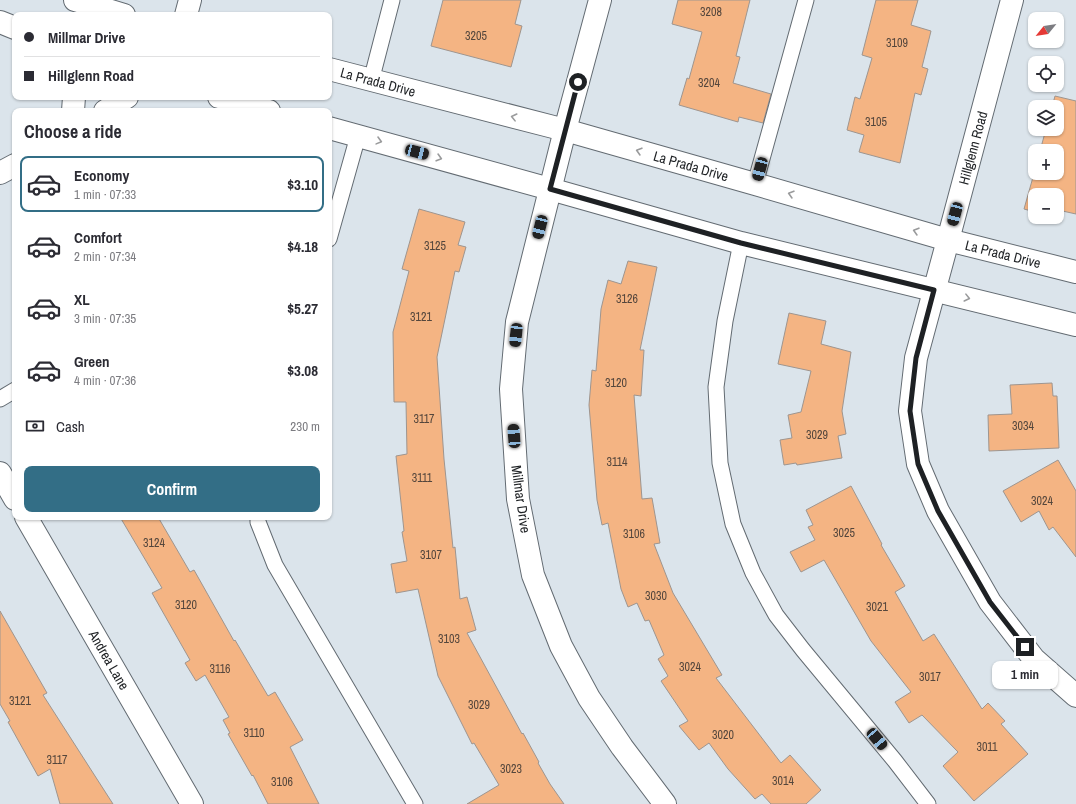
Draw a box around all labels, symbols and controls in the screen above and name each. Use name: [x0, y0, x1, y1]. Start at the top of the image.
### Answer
house number: 3208: [700, 4, 722, 20]
north arrow: [1028, 12, 1064, 48]
map controls: [1028, 12, 1064, 224]
text: Millmar Drive: [48, 27, 125, 48]
house number: 3205: [465, 28, 487, 44]
house number: 3109: [886, 35, 908, 51]
button: locate: [1028, 56, 1064, 92]
street label: La Prada Drive: [338, 63, 418, 101]
text: Hillglenn Road: [48, 65, 134, 86]
route start: [569, 73, 587, 91]
house number: 3204: [698, 75, 720, 91]
button: layers: [1028, 100, 1064, 136]
street label: Hillglenn Road: [955, 109, 991, 187]
one-way arrow: [511, 113, 518, 122]
house number: 3105: [865, 114, 887, 130]
text: Choose a ride: [24, 119, 122, 144]
one-way arrow: [375, 136, 382, 145]
car: [404, 143, 430, 161]
button: +: [1028, 144, 1064, 180]
one-way arrow: [636, 147, 643, 156]
street label: La Prada Drive: [651, 147, 731, 185]
one-way arrow: [436, 153, 443, 162]
car: [751, 156, 769, 182]
text: Economy: [74, 165, 129, 186]
icon: car: [26, 166, 62, 202]
text: $3.10: [287, 174, 318, 195]
text: 1 min · 07:33: [74, 186, 136, 203]
button: −: [1028, 188, 1064, 224]
one-way arrow: [788, 190, 795, 199]
car: [946, 201, 964, 227]
car: [531, 214, 549, 240]
text: Comfort: [74, 227, 122, 248]
one-way arrow: [913, 227, 920, 236]
icon: car: [26, 228, 62, 264]
text: $4.18: [287, 236, 318, 257]
street label: La Prada Drive: [963, 236, 1043, 272]
house number: 3125: [424, 238, 446, 254]
text: 2 min · 07:34: [74, 248, 136, 265]
text: XL: [74, 289, 90, 310]
icon: car: [26, 290, 62, 326]
house number: 3126: [616, 291, 638, 307]
one-way arrow: [963, 293, 970, 302]
text: $5.27: [287, 298, 318, 319]
house number: 3121: [410, 309, 432, 325]
text: 3 min · 07:35: [74, 310, 136, 327]
car: [509, 322, 523, 348]
text: Green: [74, 351, 110, 372]
icon: car: [26, 352, 62, 388]
text: $3.08: [287, 360, 318, 381]
text: 4 min · 07:36: [74, 372, 136, 389]
house number: 3120: [605, 375, 627, 391]
house number: 3117: [413, 411, 435, 427]
icon: cash: [24, 415, 46, 437]
text: Cash: [56, 416, 85, 437]
text: 230 m: [290, 418, 320, 435]
house number: 3034: [1012, 418, 1034, 434]
car: [507, 424, 521, 448]
house number: 3029: [806, 427, 828, 443]
house number: 3114: [606, 454, 628, 470]
street label: Millmar Drive: [507, 464, 535, 534]
button: Confirm: [24, 466, 320, 512]
house number: 3111: [412, 470, 433, 486]
house number: 3024: [1031, 493, 1053, 509]
house number: 3025: [833, 525, 855, 541]
house number: 3106: [623, 526, 645, 542]
house number: 3124: [143, 535, 165, 551]
house number: 3107: [420, 547, 442, 563]
house number: 3030: [645, 588, 667, 604]
house number: 3120: [175, 597, 197, 613]
house number: 3021: [866, 599, 888, 615]
street label: Andrea Lane: [84, 626, 133, 693]
house number: 3103: [438, 631, 460, 647]
route end: [1016, 638, 1034, 656]
house number: 3024: [679, 659, 701, 675]
house number: 3116: [209, 661, 231, 677]
callout: 1 min: [992, 661, 1058, 689]
text: 1 min: [1011, 666, 1039, 683]
house number: 3017: [919, 669, 941, 685]
house number: 3121: [9, 693, 31, 709]
house number: 3029: [468, 697, 490, 713]
house number: 3110: [243, 725, 265, 741]
car: [865, 726, 889, 752]
house number: 3020: [712, 727, 734, 743]
house number: 3011: [976, 739, 998, 755]
house number: 3117: [46, 752, 68, 768]
house number: 3023: [500, 761, 522, 777]
house number: 3014: [772, 773, 794, 789]
house number: 3106: [271, 774, 293, 790]

